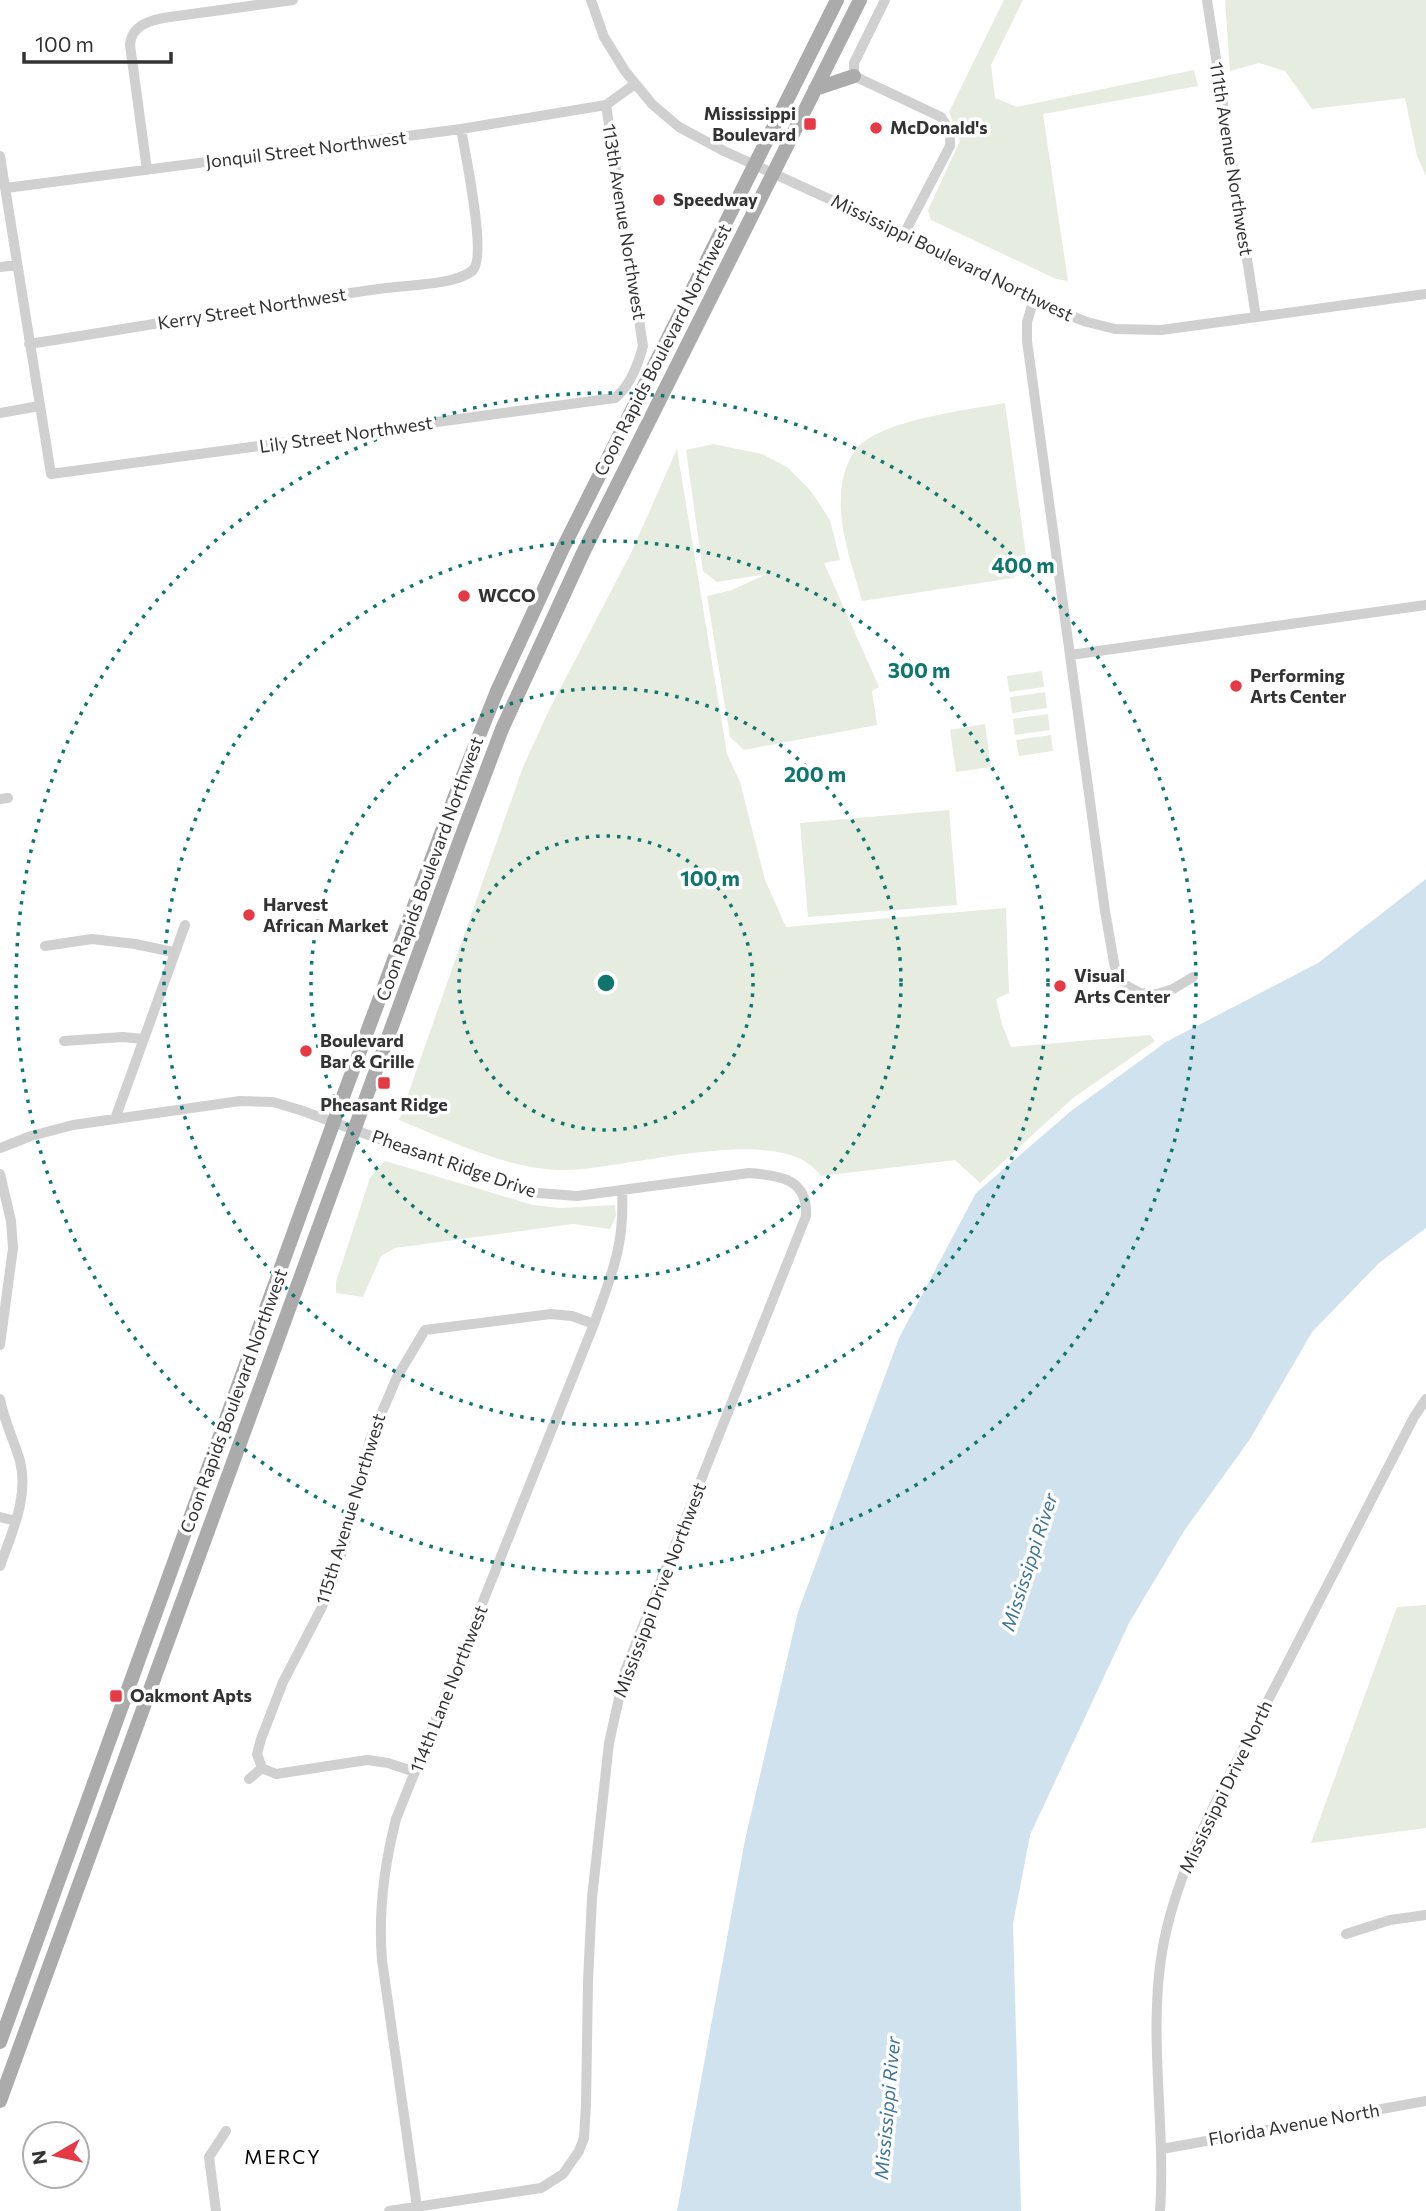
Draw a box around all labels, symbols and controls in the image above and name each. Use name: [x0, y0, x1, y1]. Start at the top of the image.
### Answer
scale bar: [24, 21, 172, 65]
text: 100 m: [35, 31, 94, 56]
street label: 111th Avenue Northwest: [1206, 60, 1258, 257]
place label: Mississippi Boulevard: [704, 102, 796, 145]
marker: Mississippi Boulevard: [802, 116, 818, 132]
place label: McDonald's: [890, 116, 988, 138]
marker: McDonald's: [868, 120, 884, 136]
street label: 113th Avenue Northwest: [599, 122, 651, 322]
street label: Jonquil Street Northwest: [204, 126, 407, 172]
place label: Speedway: [673, 188, 758, 210]
street label: Mississippi Boulevard Northwest: [828, 189, 1077, 325]
marker: Speedway: [651, 192, 667, 208]
street label: Coon Rapids Boulevard Northwest: [589, 220, 735, 479]
street label: Kerry Street Northwest: [156, 282, 348, 334]
street label: Lily Street Northwest: [258, 411, 434, 457]
text: 400 m: [991, 552, 1055, 577]
place label: WCCO: [478, 584, 536, 606]
marker: WCCO: [456, 588, 472, 604]
text: 300 m: [888, 657, 950, 682]
place label: Performing Arts Center: [1250, 664, 1347, 707]
marker: Performing Arts Center: [1228, 678, 1244, 694]
street label: Coon Rapids Boulevard Northwest: [371, 733, 487, 1004]
text: 200 m: [784, 761, 846, 786]
text: 100 m: [680, 865, 740, 890]
place label: Harvest African Market: [263, 893, 389, 936]
marker: Harvest African Market: [241, 907, 257, 923]
place label: Visual Arts Center: [1074, 964, 1171, 1007]
centre of rings: [594, 971, 618, 995]
marker: Visual Arts Center: [1052, 978, 1068, 994]
place label: Boulevard Bar & Grille: [320, 1029, 414, 1072]
marker: Boulevard Bar & Grille: [298, 1043, 314, 1059]
marker: Pheasant Ridge: [376, 1075, 392, 1091]
place label: Pheasant Ridge: [320, 1093, 448, 1115]
street label: Pheasant Ridge Drive: [369, 1125, 539, 1202]
street label: Coon Rapids Boulevard Northwest: [175, 1265, 291, 1536]
street label: 115th Avenue Northwest: [311, 1411, 390, 1607]
street label: Mississippi Drive Northwest: [608, 1479, 710, 1700]
water label: Mississippi River: [995, 1489, 1062, 1633]
street label: 114th Lane Northwest: [404, 1602, 492, 1775]
place label: Oakmont Apts: [130, 1684, 252, 1706]
marker: Oakmont Apts: [108, 1688, 124, 1704]
street label: Mississippi Drive North: [1174, 1697, 1276, 1876]
water label: Mississippi River: [869, 2034, 904, 2180]
street label: Florida Avenue North: [1207, 2098, 1381, 2150]
north arrow: [21, 2120, 91, 2190]
district label: MERCY: [244, 2145, 322, 2168]
text: N: [26, 2149, 51, 2167]

